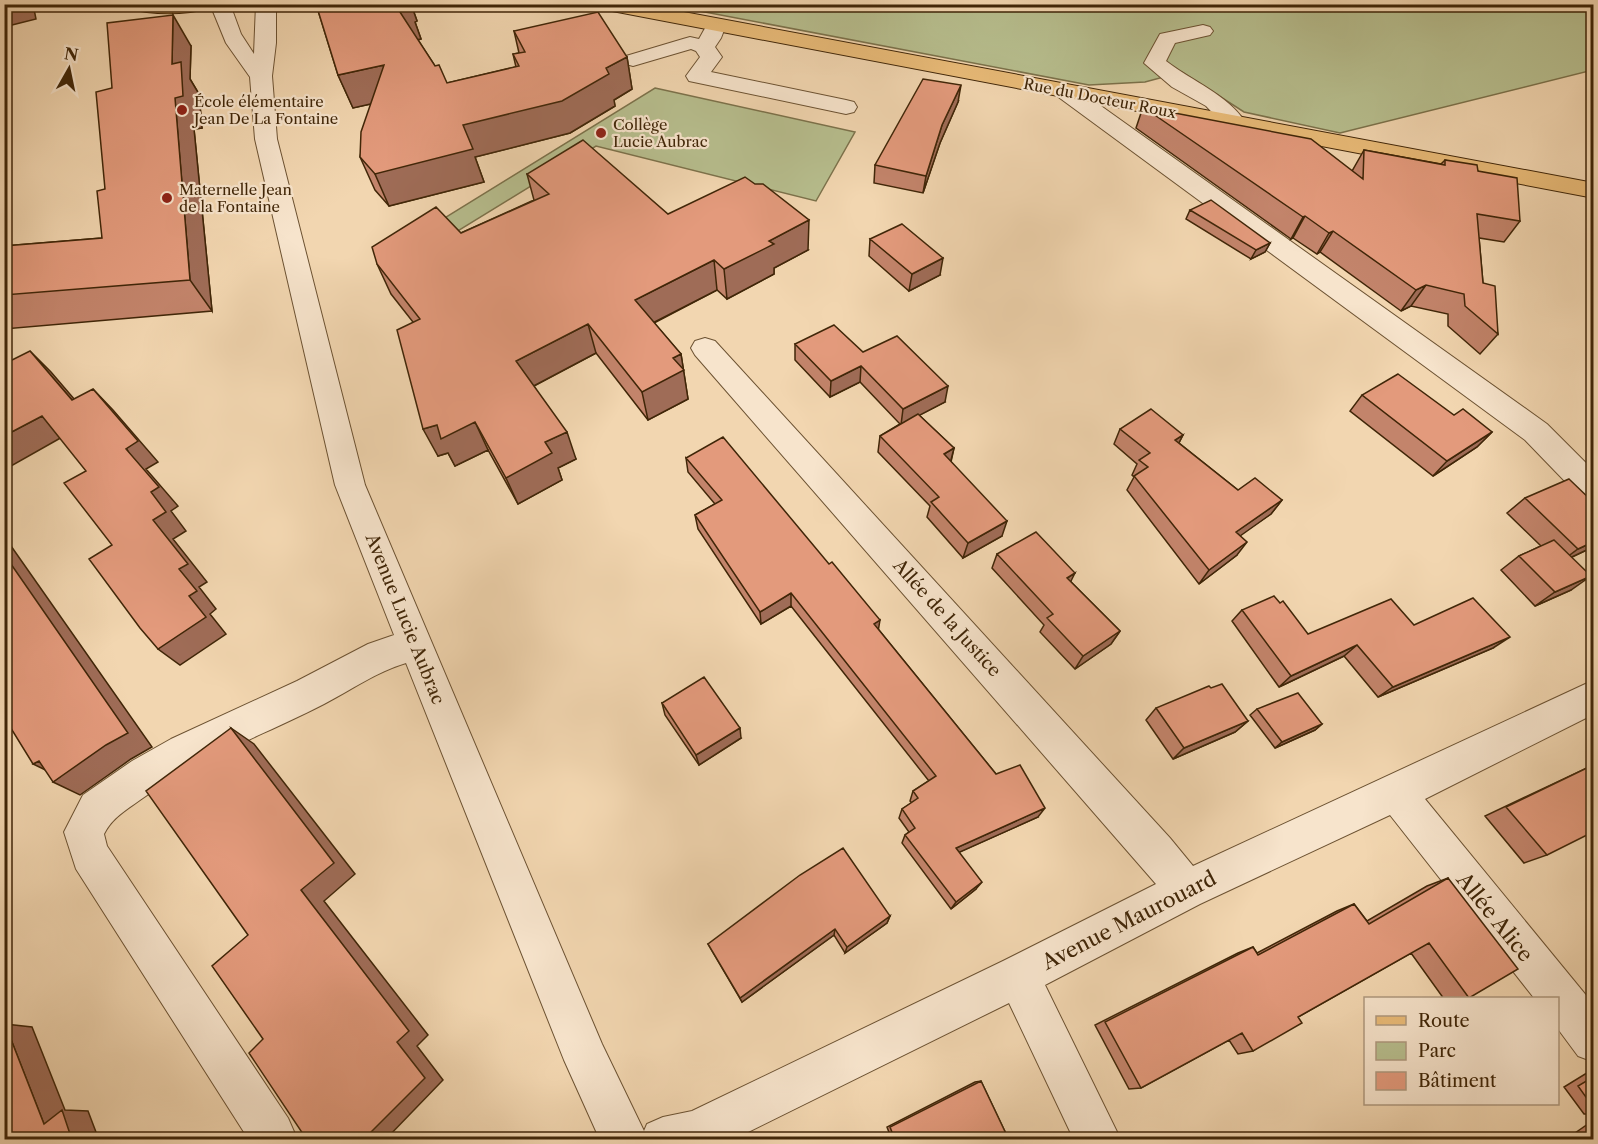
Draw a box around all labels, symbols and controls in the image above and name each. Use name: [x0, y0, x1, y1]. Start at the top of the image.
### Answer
north arrow: [39, 39, 99, 99]
text: N: [63, 43, 80, 65]
street label: Rue du Docteur Roux: [1022, 74, 1178, 122]
place label: École élémentaire Jean De La Fontaine: [192, 92, 338, 128]
marker: École élémentaire Jean De La Fontaine: [175, 103, 189, 117]
place label: Collège Lucie Aubrac: [613, 115, 708, 151]
marker: Collège Lucie Aubrac: [594, 126, 608, 140]
place label: Maternelle Jean de la Fontaine: [179, 180, 292, 216]
marker: Maternelle Jean de la Fontaine: [160, 191, 174, 205]
street label: Avenue Lucie Aubrac: [360, 529, 449, 708]
street label: Allée de la Justice: [888, 554, 1006, 681]
street label: Avenue Maurouard: [1037, 865, 1220, 975]
street label: Allée Alice: [1451, 867, 1538, 967]
legend: [1364, 997, 1559, 1105]
text: Route: [1418, 1010, 1470, 1032]
text: Parc: [1418, 1040, 1456, 1062]
text: Bâtiment: [1418, 1070, 1497, 1092]

